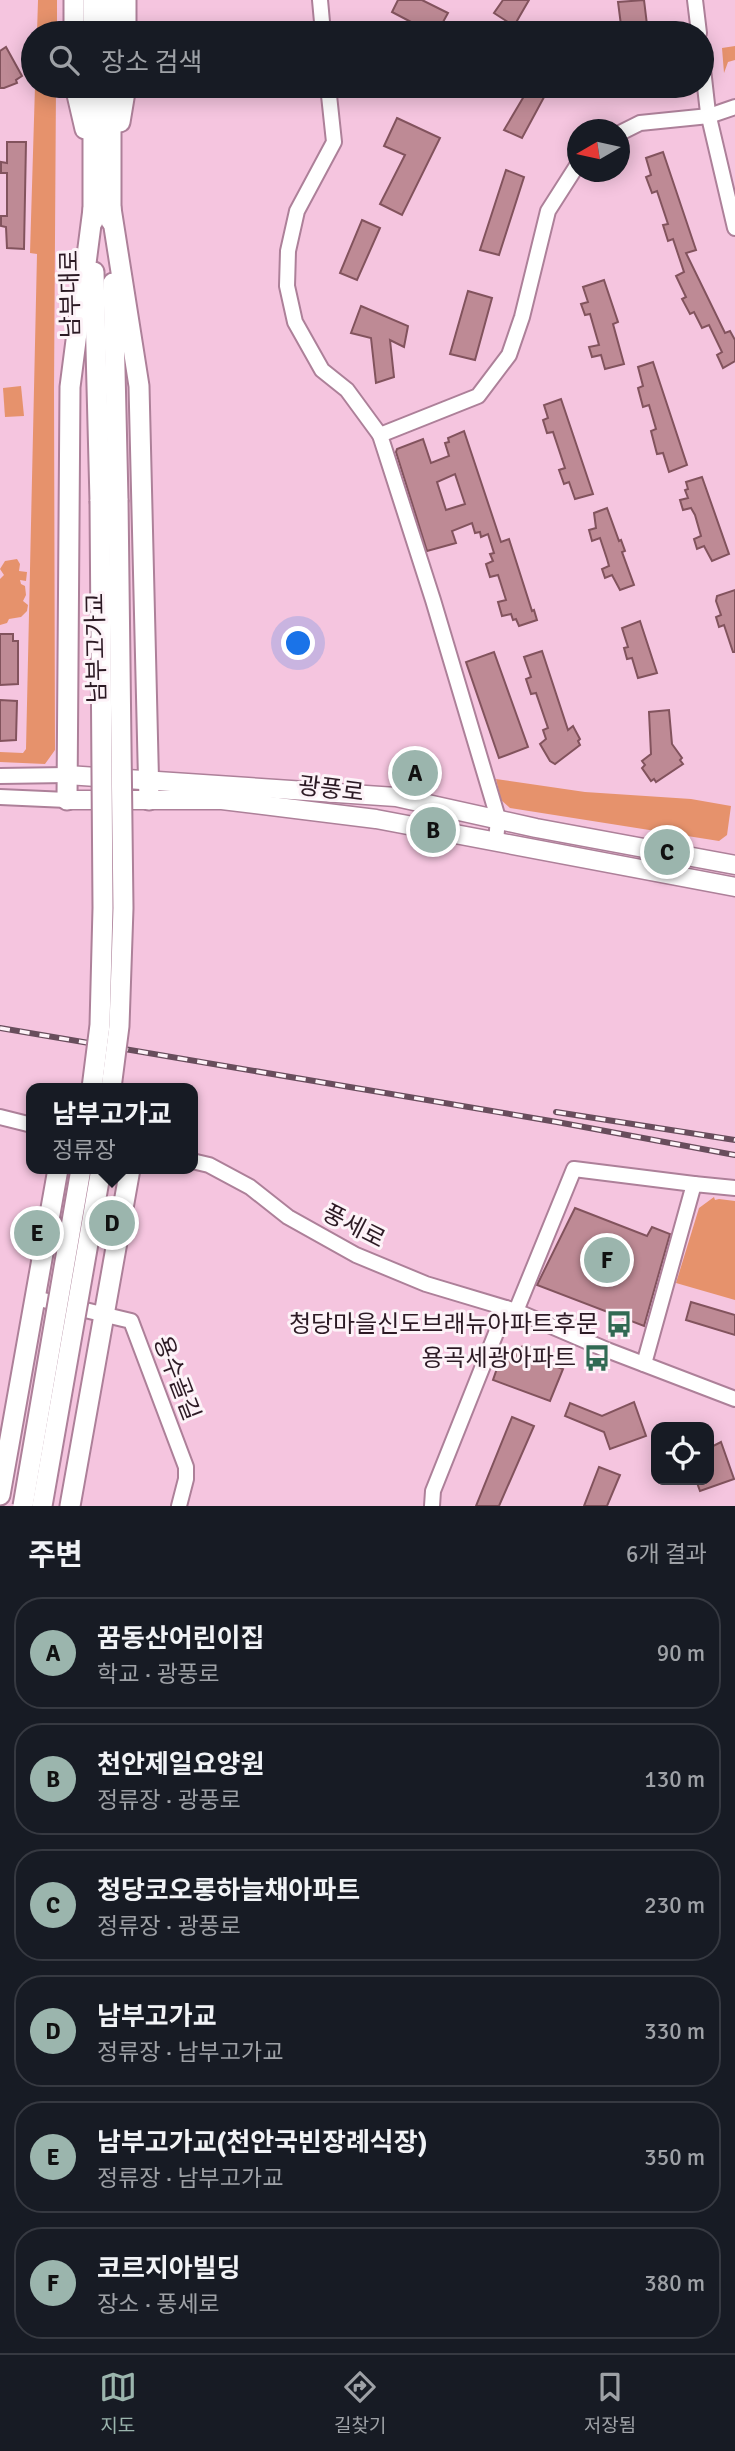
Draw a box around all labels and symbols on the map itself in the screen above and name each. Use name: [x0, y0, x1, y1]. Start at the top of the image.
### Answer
north arrow: [567, 119, 630, 182]
street label: 남부대로: [54, 250, 86, 338]
street label: 남부고가교: [80, 593, 112, 703]
your location: [281, 626, 315, 660]
pin: A: [392, 747, 438, 799]
street label: 광풍로: [296, 770, 366, 808]
pin: B: [410, 804, 456, 856]
pin: C: [644, 826, 690, 878]
pin: D: [89, 1197, 135, 1249]
street label: 풍세로: [318, 1198, 390, 1254]
pin: E: [14, 1207, 60, 1259]
pin: F: [584, 1234, 630, 1286]
place label: 청당마을신도브래뉴아파트후문: [289, 1309, 598, 1339]
bus stop icon: 청당마을신도브래뉴아파트후문: [604, 1309, 634, 1339]
street label: 용수골길: [147, 1331, 207, 1425]
place label: 용곡세광아파트: [421, 1343, 576, 1373]
bus stop icon: 용곡세광아파트: [582, 1343, 612, 1373]

